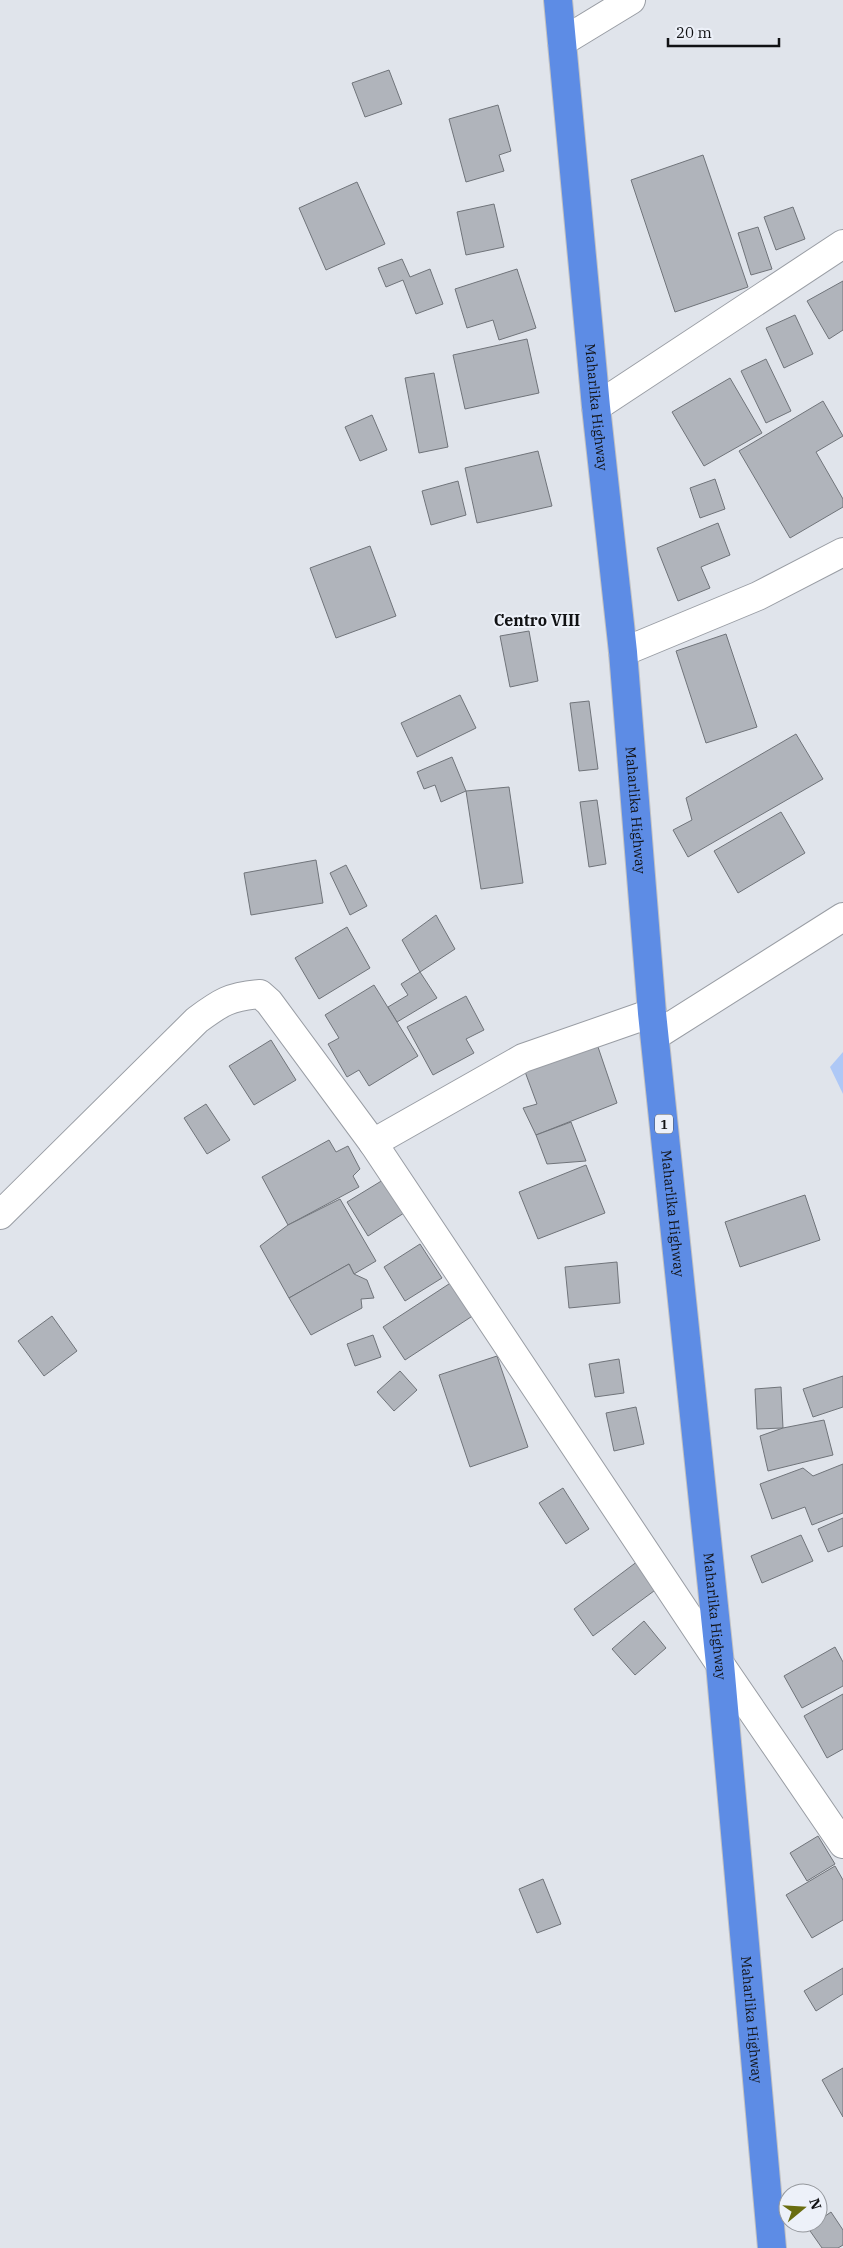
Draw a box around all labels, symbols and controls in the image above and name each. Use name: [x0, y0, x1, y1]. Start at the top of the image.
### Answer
scale bar: [668, 15, 779, 47]
text: 20 m: [676, 23, 712, 42]
street label: Maharlika Highway: [581, 343, 612, 472]
district label: Centro VIII: [494, 610, 580, 630]
street label: Maharlika Highway: [622, 746, 650, 875]
road number: 1: [655, 1114, 673, 1134]
street label: Maharlika Highway: [657, 1149, 689, 1278]
street label: Maharlika Highway: [699, 1552, 730, 1681]
street label: Maharlika Highway: [737, 1955, 766, 2085]
north arrow: [778, 2183, 828, 2233]
text: N: [805, 2196, 826, 2212]

